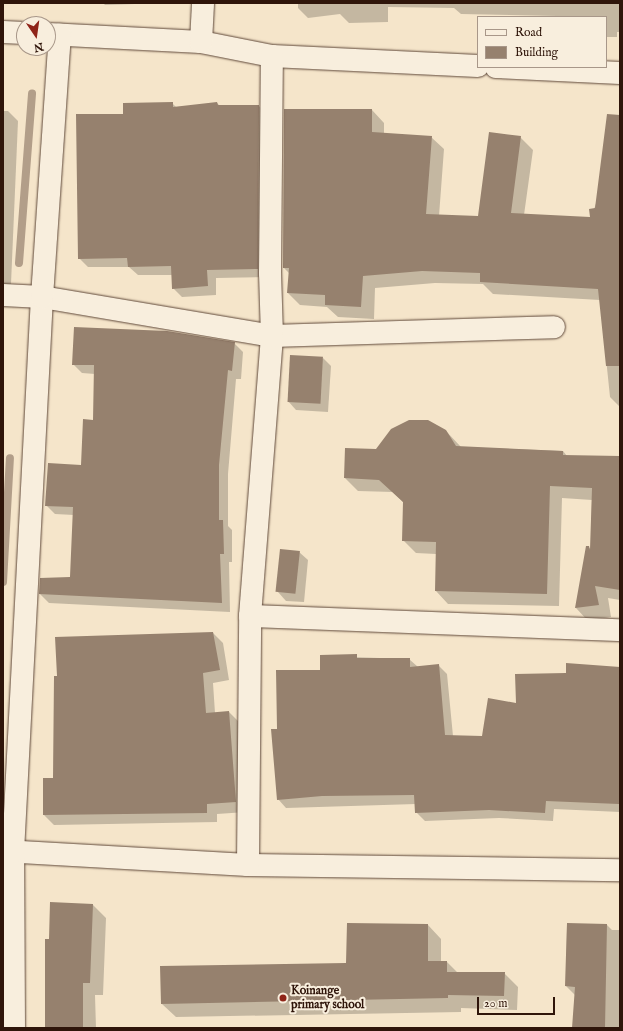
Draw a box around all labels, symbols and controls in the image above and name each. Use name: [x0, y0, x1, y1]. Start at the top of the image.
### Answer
north arrow: [16, 16, 56, 56]
legend: [477, 16, 607, 68]
text: Road: [515, 25, 542, 40]
text: N: [32, 39, 45, 55]
text: Building: [515, 45, 558, 60]
place label: Koinange primary school: [291, 984, 364, 1012]
scale bar: [479, 989, 557, 1015]
marker: Koinange primary school: [278, 993, 288, 1003]
text: 20 m: [484, 996, 507, 1011]

